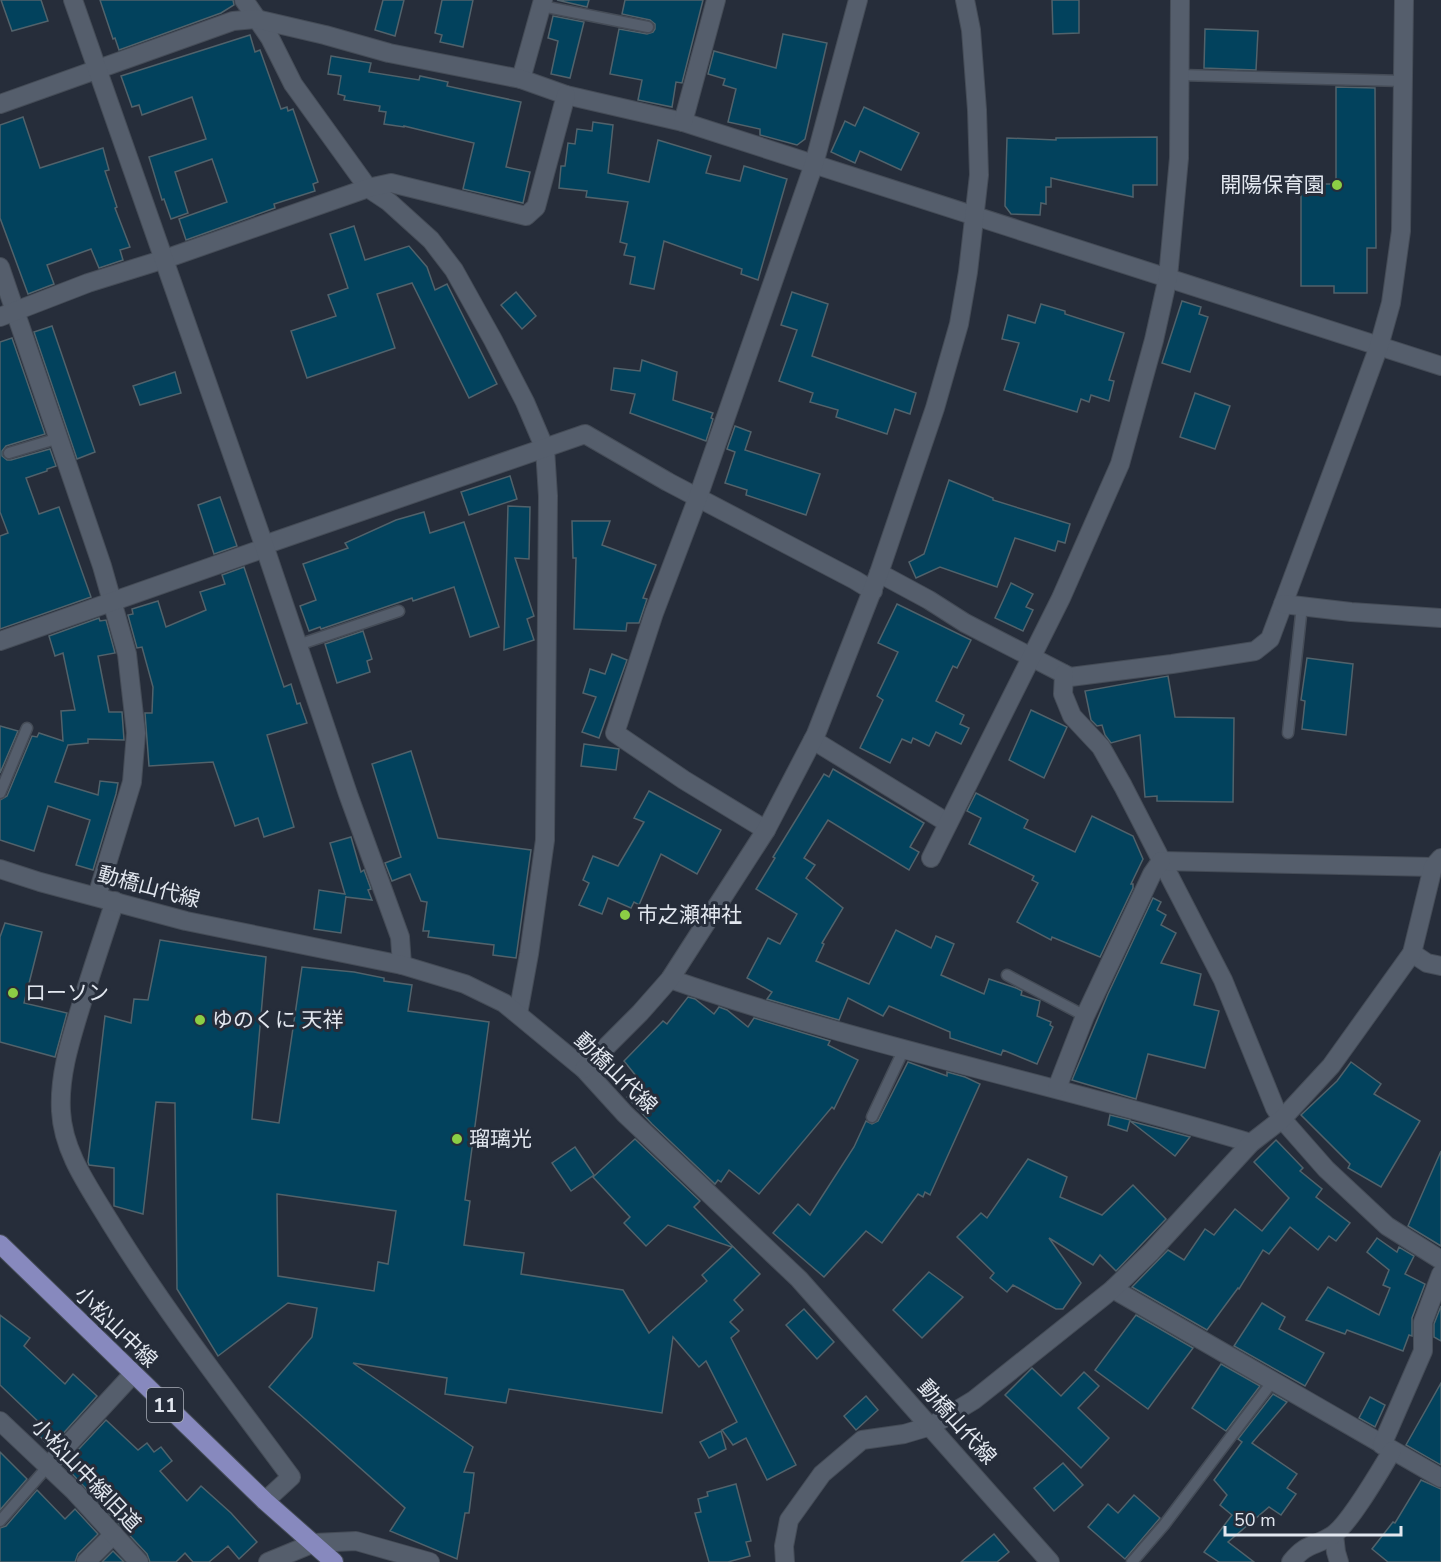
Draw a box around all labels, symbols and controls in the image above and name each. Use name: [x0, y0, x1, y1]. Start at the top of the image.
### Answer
place label: 開陽保育園: [1220, 171, 1325, 199]
marker: 開陽保育園: [1330, 178, 1344, 192]
street label: 動橋山代線: [95, 860, 203, 914]
place label: 市之瀬神社: [637, 901, 742, 929]
marker: 市之瀬神社: [618, 908, 632, 922]
place label: ローソン: [25, 979, 109, 1007]
marker: ローソン: [6, 986, 20, 1000]
place label: ゆのくに 天祥: [212, 1006, 343, 1034]
marker: ゆのくに 天祥: [193, 1013, 207, 1027]
street label: 動橋山代線: [569, 1026, 663, 1120]
place label: 瑠璃光: [469, 1125, 532, 1153]
marker: 瑠璃光: [450, 1132, 464, 1146]
street label: 小松山中線: [69, 1280, 163, 1374]
street label: 動橋山代線: [911, 1374, 1003, 1470]
road number: 11: [147, 1388, 183, 1422]
street label: 小松山中線旧道: [25, 1412, 147, 1538]
scale bar: [1225, 1499, 1400, 1537]
text: 50 m: [1234, 1508, 1276, 1532]

